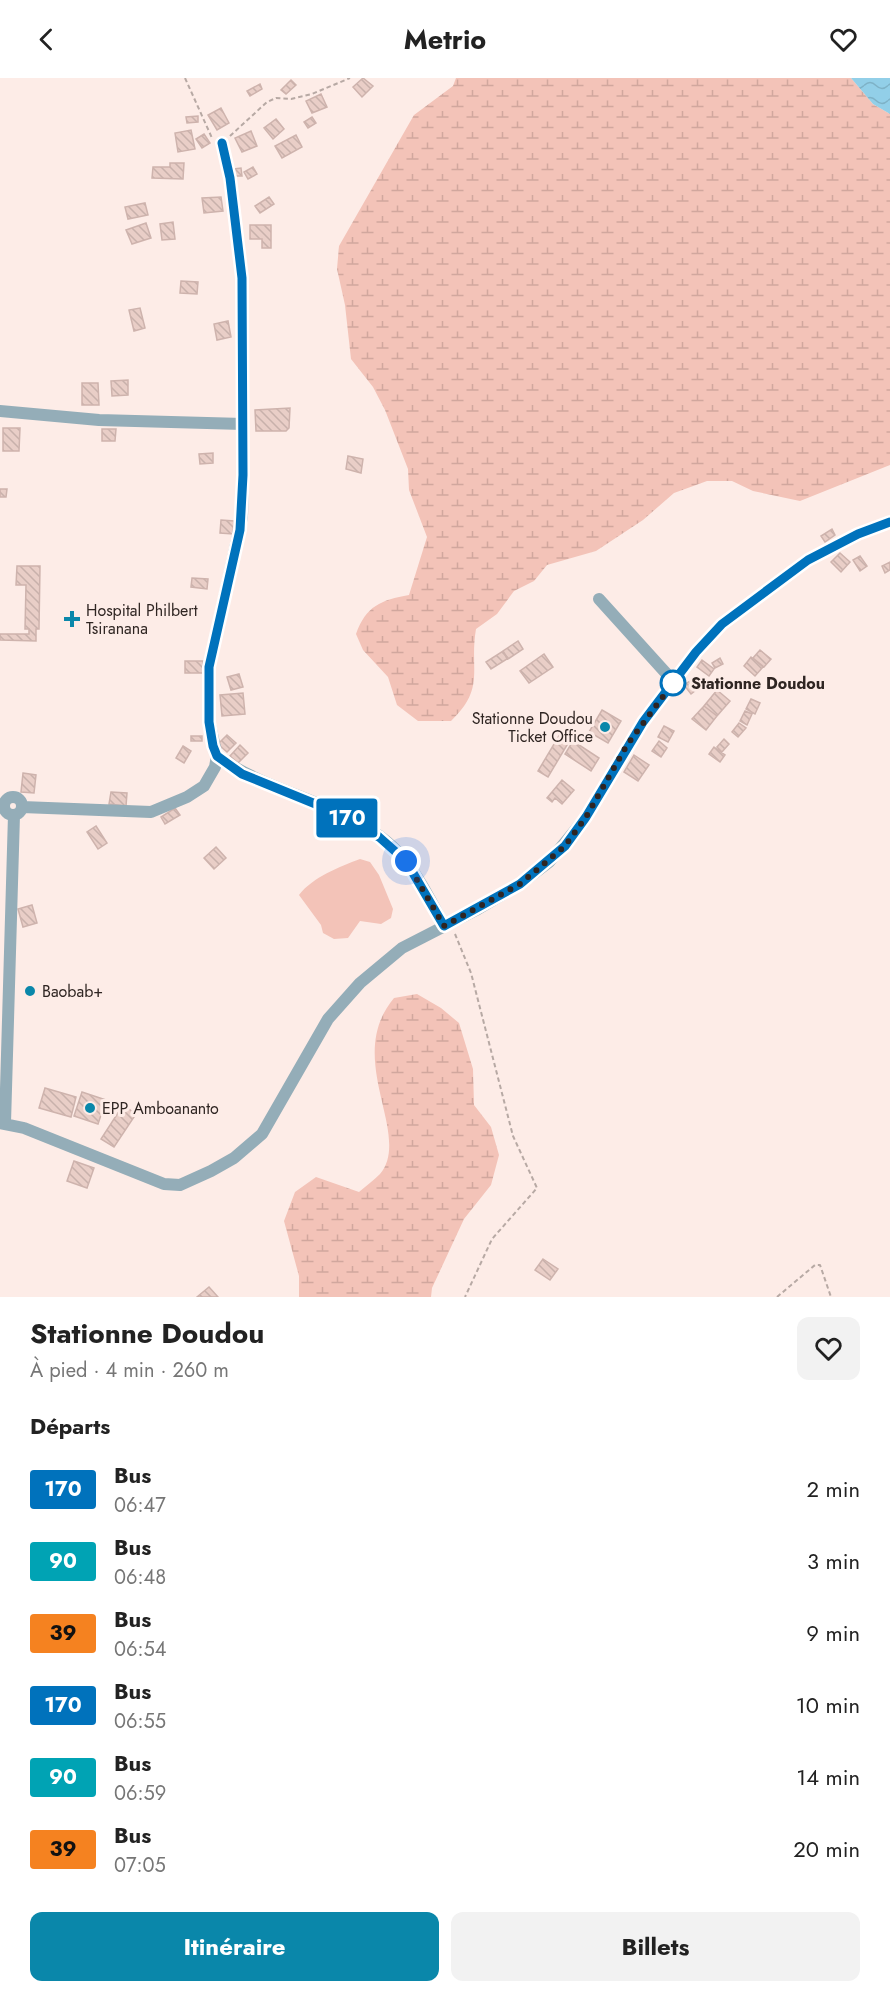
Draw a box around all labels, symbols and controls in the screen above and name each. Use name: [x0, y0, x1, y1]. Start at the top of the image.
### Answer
text: Metrio: [404, 20, 486, 59]
icon: back: [30, 23, 63, 56]
icon: heart: [827, 23, 860, 56]
place label: Hospital Philbert Tsiranana: [86, 599, 198, 640]
marker: Hospital Philbert Tsiranana: [63, 610, 81, 628]
marker: Stationne Doudou: [660, 670, 686, 696]
place label: Stationne Doudou: [691, 672, 825, 695]
place label: Stationne Doudou Ticket Office: [472, 707, 593, 748]
marker: Stationne Doudou Ticket Office: [598, 720, 612, 734]
line badge: 170: [312, 798, 382, 838]
text: 170: [328, 803, 366, 833]
your location: [391, 846, 421, 876]
place label: Baobab+: [42, 980, 103, 1003]
marker: Baobab+: [23, 984, 37, 998]
place label: EPP Amboananto: [102, 1097, 219, 1120]
marker: EPP Amboananto: [83, 1101, 97, 1115]
text: Stationne Doudou: [30, 1313, 264, 1354]
button: heart: [797, 1317, 860, 1380]
text: À pied · 4 min · 260 m: [30, 1356, 229, 1385]
text: Départs: [30, 1410, 110, 1442]
text: Bus: [114, 1459, 151, 1491]
text: 2 min: [806, 1473, 860, 1505]
text: 170: [44, 1474, 82, 1504]
text: 06:47: [114, 1491, 166, 1520]
text: Bus: [114, 1531, 151, 1563]
text: 3 min: [807, 1545, 860, 1577]
text: 90: [49, 1546, 77, 1576]
text: 06:48: [114, 1563, 166, 1592]
text: Bus: [114, 1603, 151, 1635]
text: 9 min: [806, 1617, 860, 1649]
text: 39: [49, 1618, 77, 1648]
text: 06:54: [114, 1635, 166, 1664]
text: Bus: [114, 1675, 151, 1707]
text: 10 min: [796, 1689, 860, 1721]
text: 170: [44, 1690, 82, 1720]
text: 06:55: [114, 1707, 166, 1736]
text: Bus: [114, 1747, 151, 1779]
text: 14 min: [796, 1761, 860, 1793]
text: 90: [49, 1762, 77, 1792]
text: 06:59: [114, 1779, 166, 1808]
text: Bus: [114, 1819, 151, 1851]
text: 20 min: [793, 1833, 860, 1865]
text: 39: [49, 1834, 77, 1864]
text: 07:05: [114, 1851, 166, 1880]
button: Itinéraire: [30, 1912, 439, 1981]
button: Billets: [451, 1912, 860, 1981]

